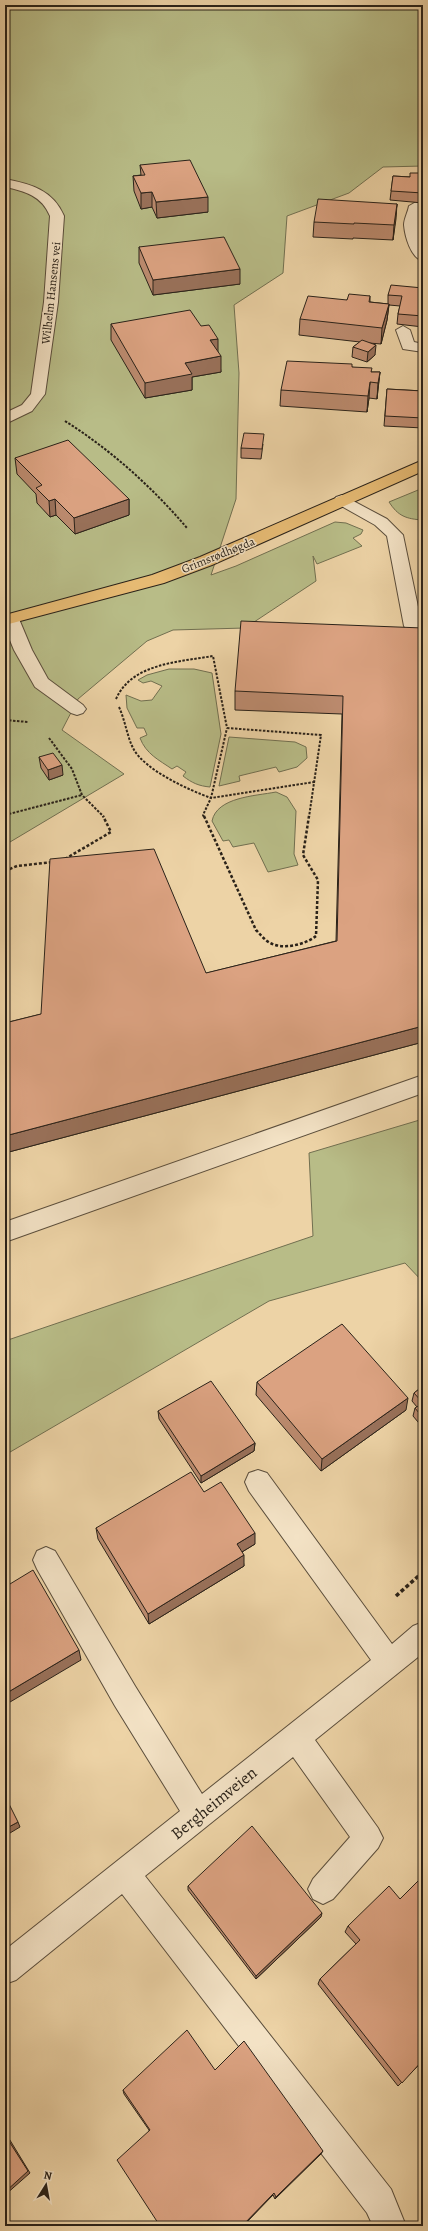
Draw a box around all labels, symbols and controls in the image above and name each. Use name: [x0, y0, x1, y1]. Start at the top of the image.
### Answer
street label: Wilhelm Hansens vei: [38, 241, 64, 346]
street label: Grimsrødhøgda: [179, 533, 257, 577]
street label: Bergheimveien: [166, 1761, 262, 1845]
north arrow: [26, 2165, 66, 2205]
text: N: [42, 2168, 53, 2184]

